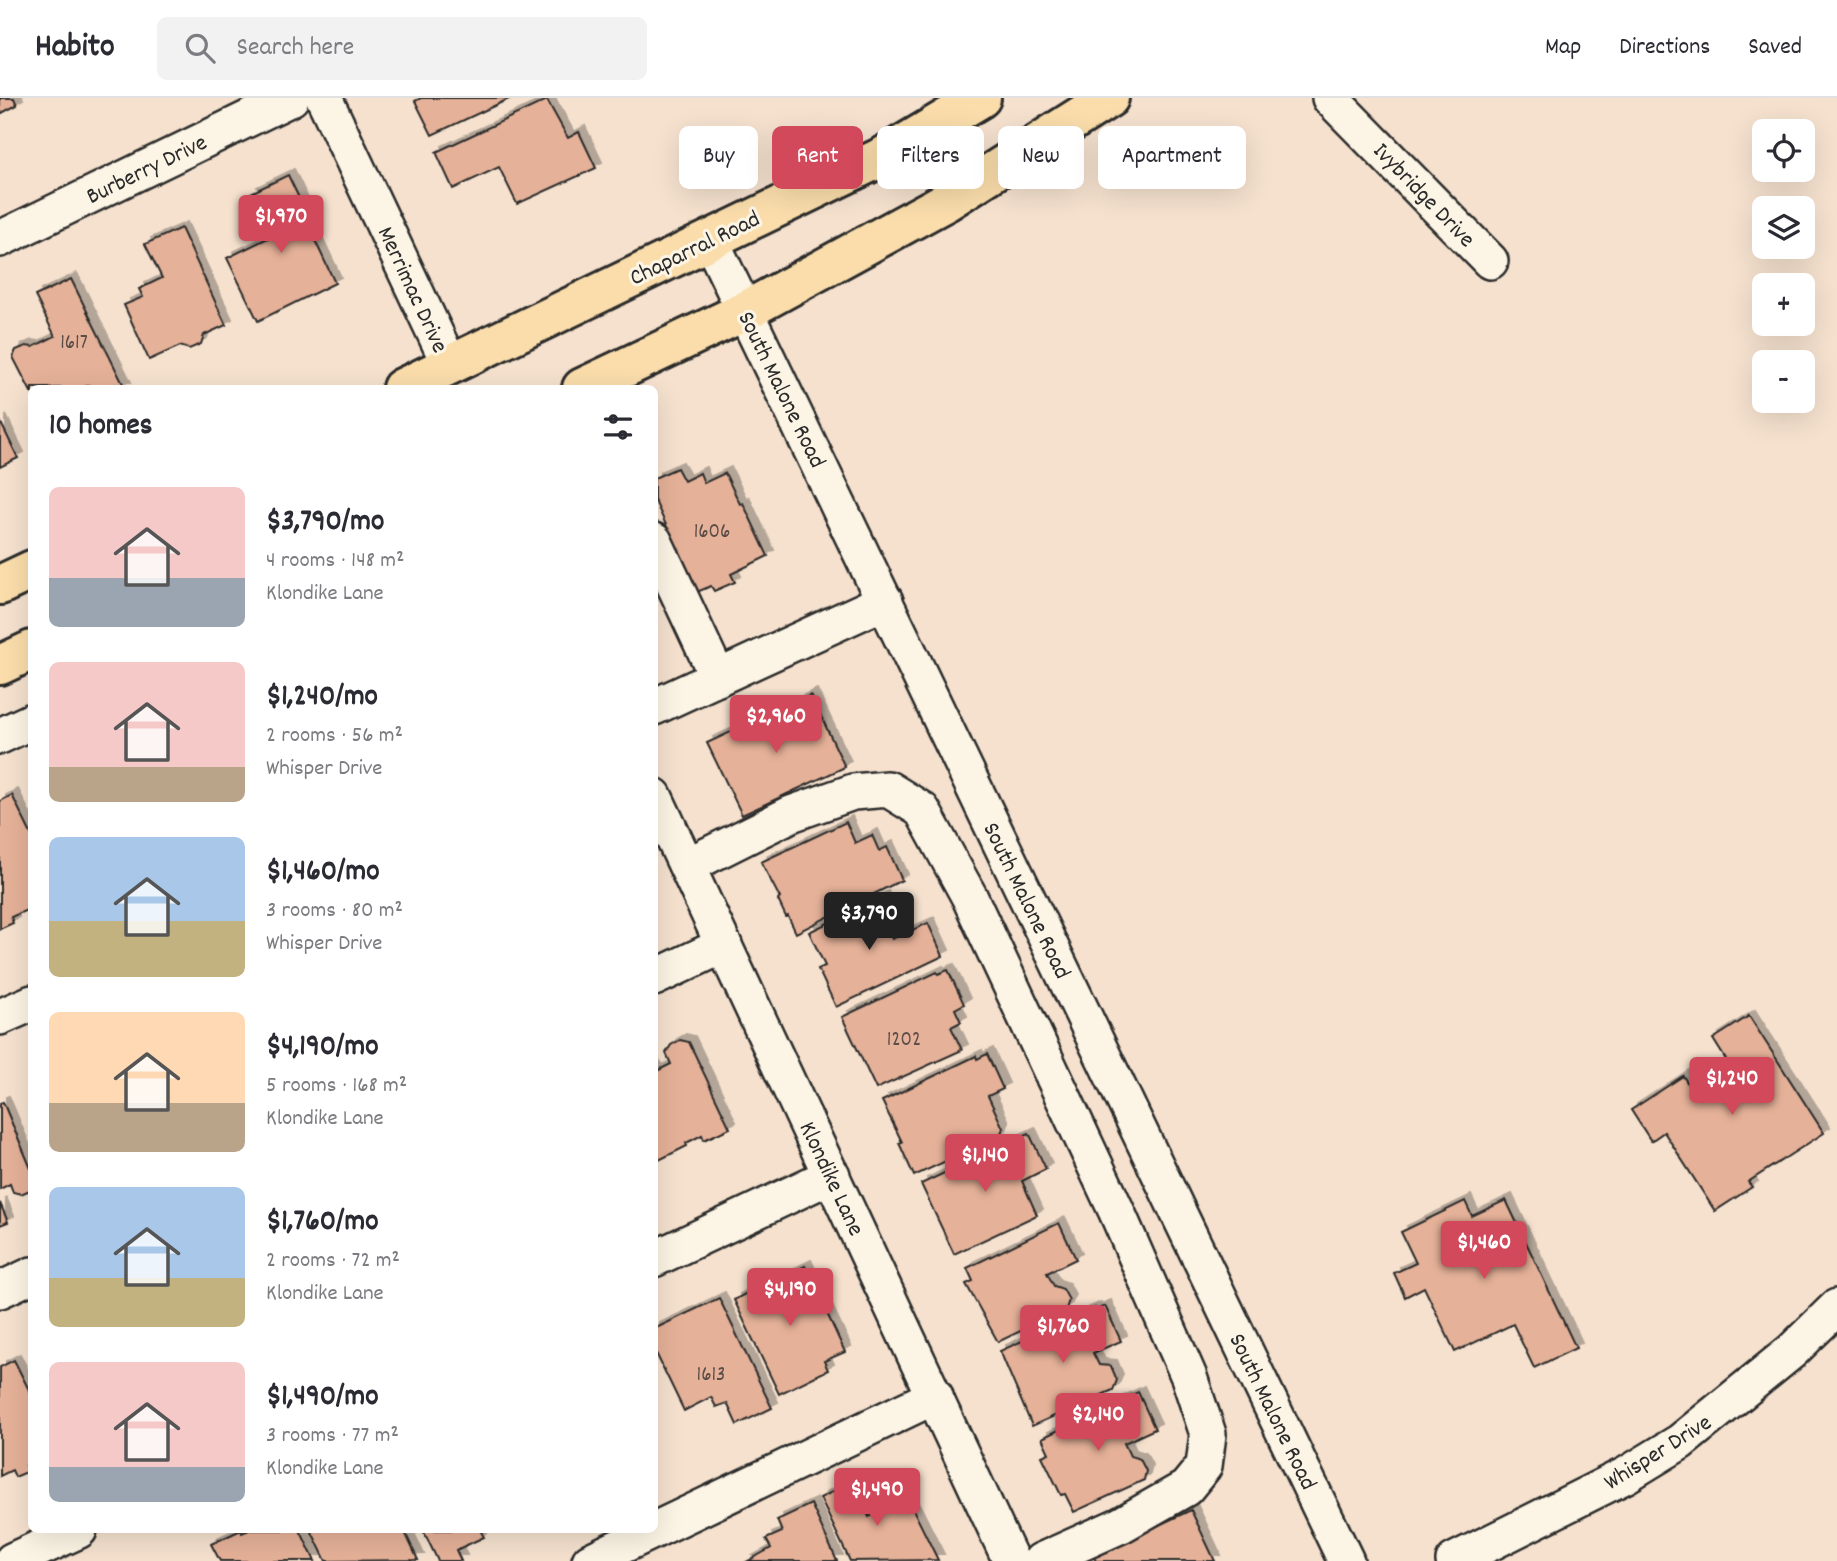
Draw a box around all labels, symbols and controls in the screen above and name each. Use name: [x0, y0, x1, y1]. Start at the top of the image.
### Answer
search box: [157, 17, 647, 80]
text: Habito: [35, 25, 115, 72]
icon: search: [181, 29, 219, 67]
text: Search here: [237, 30, 354, 67]
text: Map: [1545, 31, 1581, 65]
text: Directions: [1619, 31, 1710, 65]
text: Saved: [1748, 31, 1802, 65]
map controls: [1752, 119, 1815, 413]
button: locate: [1752, 119, 1815, 182]
chip: Buy: [679, 126, 758, 189]
chip: Rent: [772, 126, 863, 189]
chip: Filters: [877, 126, 984, 189]
chip: New: [998, 126, 1084, 189]
chip: Apartment: [1098, 126, 1246, 189]
street label: Burberry Drive: [81, 127, 214, 215]
street label: Ivybridge Drive: [1364, 136, 1482, 256]
pin: $1,970: [224, 195, 338, 255]
button: layers: [1752, 196, 1815, 259]
text: $1,970: [255, 201, 307, 234]
street label: Chaparral Road: [624, 203, 766, 296]
street label: Merrimac Drive: [367, 221, 455, 359]
button: +: [1752, 273, 1815, 336]
street label: South Malone Road: [728, 306, 833, 474]
house number: 1617: [60, 329, 88, 359]
button: −: [1752, 350, 1815, 413]
text: 10 homes: [49, 406, 152, 449]
icon: filters: [599, 408, 637, 446]
text: $3,790/mo: [266, 502, 384, 545]
icon: home: [105, 515, 189, 599]
house number: 1606: [694, 518, 730, 548]
text: 4 rooms · 148 m²: [266, 545, 404, 578]
text: Klondike Lane: [266, 578, 384, 611]
text: $1,240/mo: [266, 677, 378, 720]
icon: home: [105, 690, 189, 774]
pin: $2,960: [719, 696, 833, 755]
text: $2,960: [746, 701, 806, 734]
text: 2 rooms · 56 m²: [266, 720, 403, 753]
text: Whisper Drive: [266, 753, 382, 786]
street label: South Malone Road: [973, 817, 1078, 985]
text: $1,460/mo: [266, 852, 380, 895]
icon: home: [105, 865, 189, 949]
pin: $3,790: [812, 892, 926, 952]
text: 3 rooms · 80 m²: [266, 895, 403, 928]
text: $3,790: [840, 898, 898, 931]
text: Whisper Drive: [266, 928, 382, 961]
house number: 1202: [887, 1026, 921, 1056]
text: $4,190/mo: [266, 1027, 379, 1070]
icon: home: [105, 1040, 189, 1124]
pin: $1,240: [1675, 1058, 1789, 1117]
text: $1,240: [1705, 1063, 1759, 1096]
text: 5 rooms · 168 m²: [266, 1070, 407, 1103]
text: Klondike Lane: [266, 1103, 384, 1136]
street label: Klondike Lane: [789, 1116, 872, 1242]
pin: $1,140: [928, 1134, 1042, 1194]
text: $1,140: [961, 1140, 1009, 1173]
text: $1,760/mo: [266, 1202, 379, 1245]
icon: home: [105, 1215, 189, 1299]
pin: $1,460: [1427, 1222, 1541, 1281]
text: $1,460: [1457, 1227, 1511, 1260]
text: 2 rooms · 72 m²: [266, 1245, 400, 1278]
pin: $4,190: [733, 1268, 847, 1328]
text: $4,190: [763, 1274, 817, 1307]
text: Klondike Lane: [266, 1278, 384, 1311]
pin: $1,760: [1006, 1306, 1120, 1365]
text: $1,760: [1036, 1311, 1090, 1344]
street label: South Malone Road: [1219, 1328, 1324, 1496]
house number: 1613: [697, 1361, 725, 1391]
text: $1,490/mo: [266, 1377, 379, 1420]
icon: home: [105, 1390, 189, 1474]
pin: $2,140: [1041, 1394, 1155, 1453]
text: $2,140: [1071, 1399, 1125, 1432]
street label: Whisper Drive: [1598, 1407, 1719, 1500]
text: 3 rooms · 77 m²: [266, 1420, 399, 1453]
text: Klondike Lane: [266, 1453, 384, 1486]
pin: $1,490: [820, 1468, 934, 1528]
text: $1,490: [850, 1474, 904, 1507]

